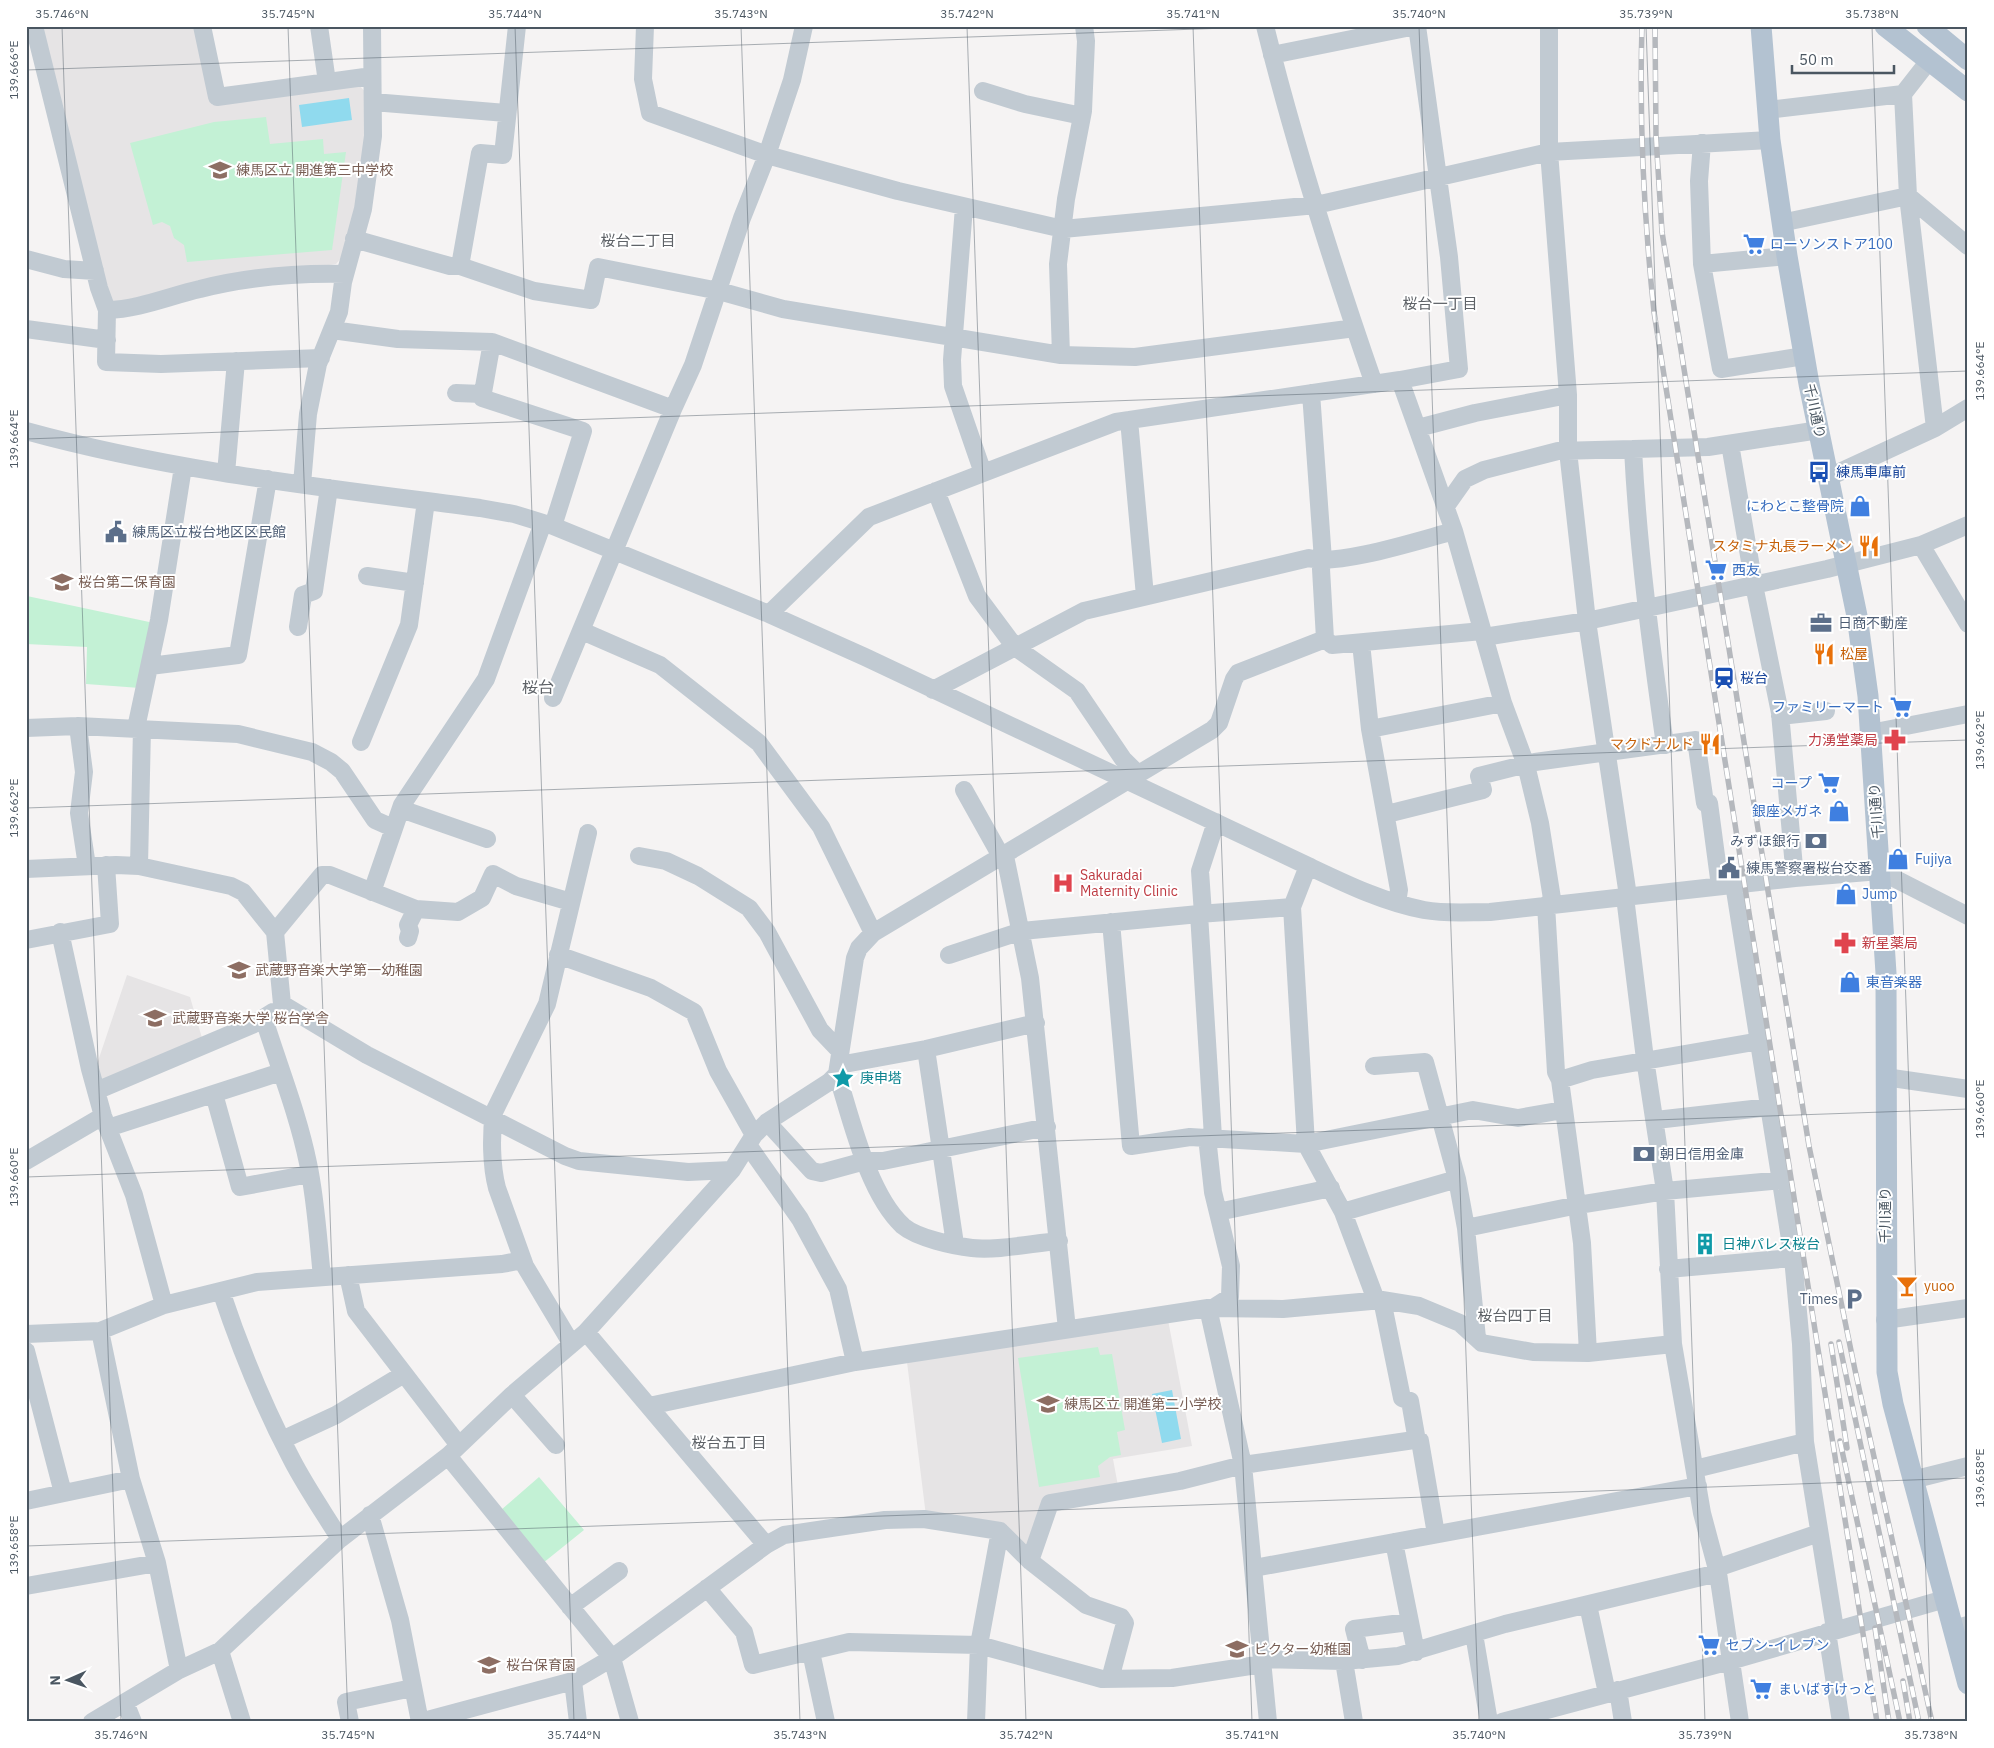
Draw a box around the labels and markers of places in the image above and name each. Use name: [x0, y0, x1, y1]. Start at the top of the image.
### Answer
school or university icon: 練馬区立 開進第三中学校: [207, 157, 233, 183]
place label: 練馬区立 開進第三中学校: [236, 161, 393, 179]
supermarket icon: ローソンストア100: [1741, 231, 1767, 257]
place label: ローソンストア100: [1770, 235, 1893, 253]
bus stop icon: 練馬車庫前: [1806, 459, 1832, 485]
place label: 練馬車庫前: [1836, 463, 1906, 481]
shop icon: にわとこ整骨院: [1847, 493, 1873, 519]
place label: にわとこ整骨院: [1746, 497, 1844, 515]
public building icon: 練馬区立桜台地区区民館: [103, 519, 129, 545]
place label: 練馬区立桜台地区区民館: [132, 523, 286, 541]
restaurant icon: スタミナ丸長ラーメン: [1856, 533, 1882, 559]
place label: スタミナ丸長ラーメン: [1713, 537, 1852, 555]
supermarket icon: 西友: [1703, 557, 1729, 583]
place label: 西友: [1732, 561, 1760, 579]
school or university icon: 桜台第二保育園: [49, 569, 75, 595]
place label: 桜台第二保育園: [78, 573, 176, 591]
office icon: 日商不動産: [1808, 610, 1834, 636]
place label: 日商不動産: [1838, 614, 1908, 632]
restaurant icon: 松屋: [1811, 641, 1837, 667]
place label: 松屋: [1840, 645, 1868, 663]
station icon: 桜台: [1711, 665, 1737, 691]
place label: 桜台: [1740, 669, 1768, 687]
supermarket icon: ファミリーマート: [1888, 694, 1914, 720]
place label: ファミリーマート: [1772, 698, 1884, 716]
pharmacy icon: 力湧堂薬局: [1882, 727, 1908, 753]
restaurant icon: マクドナルド: [1697, 731, 1723, 757]
place label: 力湧堂薬局: [1808, 731, 1878, 749]
place label: マクドナルド: [1610, 735, 1694, 753]
supermarket icon: コープ: [1816, 770, 1842, 796]
place label: コープ: [1771, 774, 1812, 792]
shop icon: 銀座メガネ: [1826, 798, 1852, 824]
place label: 銀座メガネ: [1752, 802, 1822, 820]
bank icon: みずほ銀行: [1803, 828, 1829, 854]
place label: みずほ銀行: [1730, 832, 1800, 850]
shop icon: Fujiya: [1885, 846, 1911, 872]
place label: Fujiya: [1915, 850, 1952, 868]
public building icon: 練馬警察署桜台交番: [1716, 855, 1742, 881]
place label: 練馬警察署桜台交番: [1746, 859, 1872, 877]
place label: Sakuradai Maternity Clinic: [1080, 866, 1178, 900]
hospital icon: Sakuradai Maternity Clinic: [1050, 870, 1076, 896]
shop icon: Jump: [1833, 881, 1859, 907]
place label: Jump: [1862, 885, 1897, 903]
pharmacy icon: 新星薬局: [1832, 930, 1858, 956]
place label: 新星薬局: [1862, 934, 1918, 952]
school or university icon: 武蔵野音楽大学第一幼稚園: [226, 957, 252, 983]
place label: 武蔵野音楽大学第一幼稚園: [255, 961, 423, 979]
shop icon: 東音楽器: [1837, 969, 1863, 995]
place label: 東音楽器: [1866, 973, 1922, 991]
school or university icon: 武蔵野音楽大学 桜台学舎: [142, 1005, 168, 1031]
place label: 武蔵野音楽大学 桜台学舎: [172, 1009, 329, 1027]
place icon: 庚申塔: [830, 1065, 856, 1091]
place label: 庚申塔: [860, 1069, 902, 1087]
bank icon: 朝日信用金庫: [1631, 1141, 1657, 1167]
place label: 朝日信用金庫: [1660, 1145, 1744, 1163]
building icon: 日神パレス桜台: [1692, 1231, 1718, 1257]
place label: 日神パレス桜台: [1722, 1235, 1820, 1253]
bar icon: yuoo: [1894, 1273, 1920, 1299]
place label: yuoo: [1924, 1277, 1955, 1295]
parking icon: Times: [1841, 1286, 1867, 1312]
place label: Times: [1800, 1290, 1838, 1308]
school or university icon: 練馬区立 開進第二小学校: [1035, 1391, 1061, 1417]
place label: 練馬区立 開進第二小学校: [1064, 1395, 1221, 1413]
supermarket icon: セブン-イレブン: [1696, 1632, 1722, 1658]
school or university icon: ビクター幼稚園: [1224, 1636, 1250, 1662]
place label: セブン-イレブン: [1726, 1636, 1830, 1654]
place label: ビクター幼稚園: [1254, 1640, 1351, 1658]
school or university icon: 桜台保育園: [476, 1652, 502, 1678]
place label: 桜台保育園: [506, 1656, 576, 1674]
supermarket icon: まいばすけっと: [1748, 1676, 1774, 1702]
place label: まいばすけっと: [1778, 1680, 1876, 1698]

